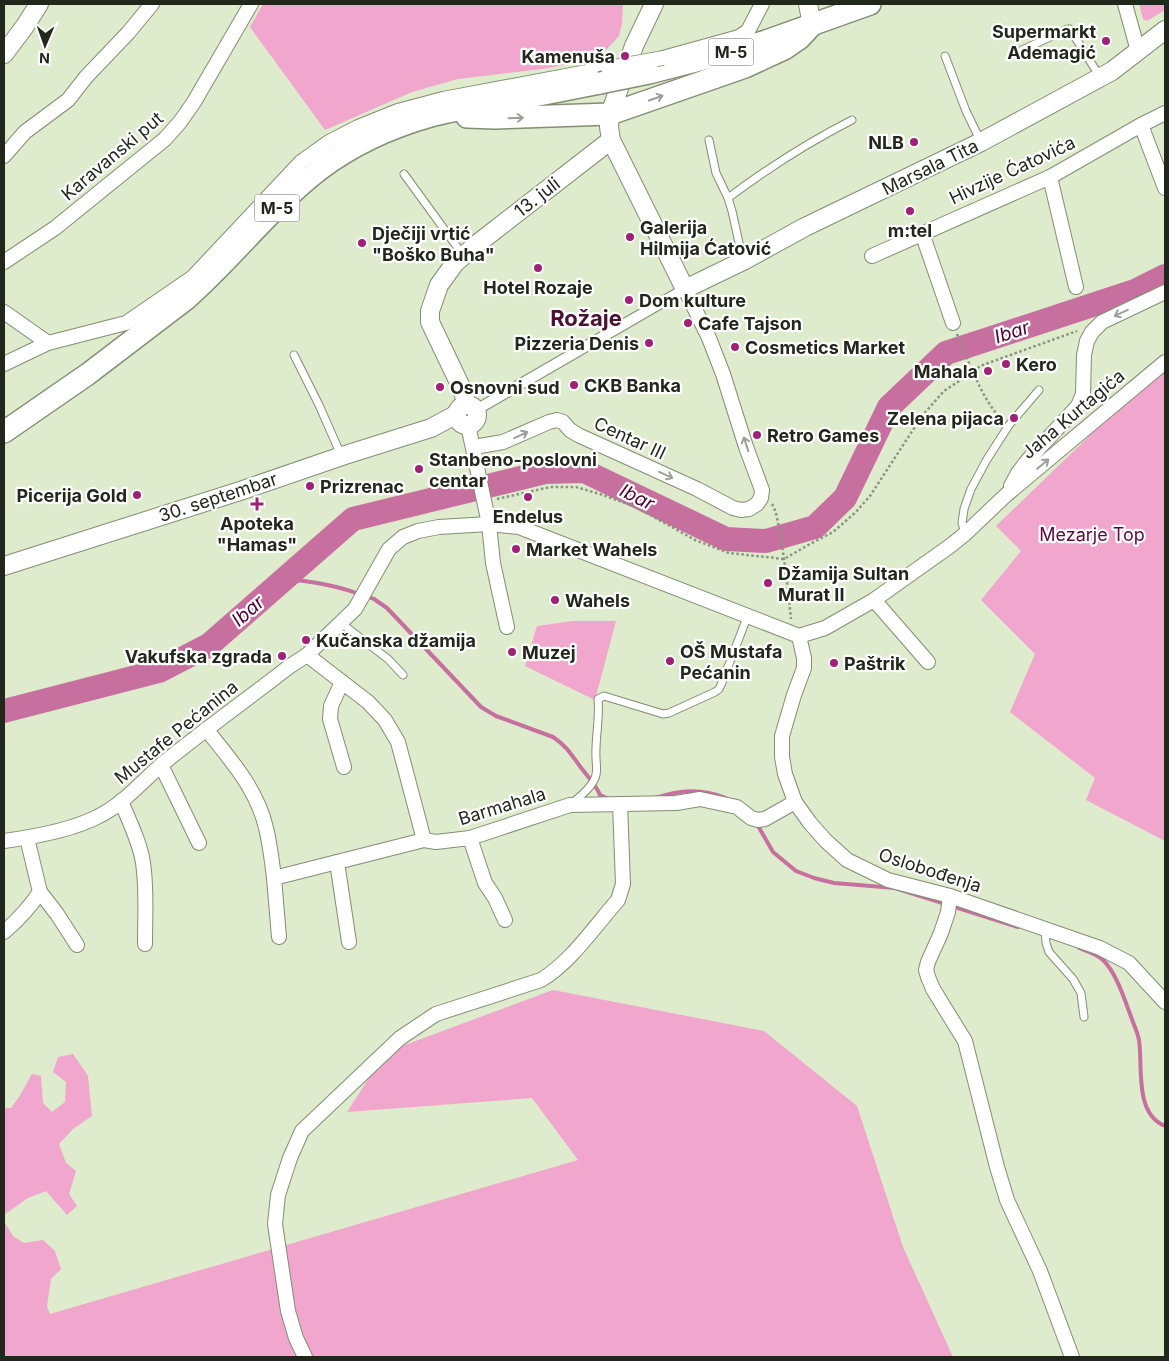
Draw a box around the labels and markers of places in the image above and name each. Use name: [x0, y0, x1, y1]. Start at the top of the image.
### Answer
place label: Supermarkt Ademagić: [992, 21, 1096, 63]
marker: Supermarkt Ademagić: [1100, 35, 1112, 47]
place label: Kamenuša: [522, 46, 615, 67]
marker: Kamenuša: [619, 50, 631, 62]
place label: NLB: [868, 132, 904, 153]
marker: NLB: [908, 136, 920, 148]
marker: m:tel: [904, 205, 916, 217]
place label: Galerija Hilmija Ćatović: [640, 217, 771, 259]
place label: m:tel: [888, 220, 932, 241]
place label: Dječiji vrtić "Boško Buha": [372, 223, 495, 265]
marker: Galerija Hilmija Ćatović: [624, 231, 636, 243]
marker: Dječiji vrtić "Boško Buha": [356, 237, 368, 249]
marker: Hotel Rozaje: [532, 262, 544, 274]
place label: Hotel Rozaje: [483, 277, 593, 298]
place label: Dom kulture: [639, 290, 746, 311]
marker: Dom kulture: [623, 294, 635, 306]
place label: Cafe Tajson: [698, 313, 802, 334]
marker: Cafe Tajson: [682, 317, 694, 329]
place label: Pizzeria Denis: [515, 333, 639, 354]
marker: Pizzeria Denis: [643, 337, 655, 349]
place label: Cosmetics Market: [745, 337, 906, 358]
marker: Cosmetics Market: [729, 341, 741, 353]
place label: Kero: [1016, 354, 1057, 375]
marker: Kero: [1000, 358, 1012, 370]
place label: Mahala: [914, 361, 978, 382]
marker: Mahala: [982, 365, 994, 377]
place label: CKB Banka: [584, 375, 681, 396]
place label: Osnovni sud: [450, 377, 560, 398]
marker: CKB Banka: [568, 379, 580, 391]
marker: Osnovni sud: [434, 381, 446, 393]
place label: Zelena pijaca: [887, 408, 1004, 429]
marker: Zelena pijaca: [1008, 412, 1020, 424]
place label: Retro Games: [767, 425, 879, 446]
marker: Retro Games: [751, 429, 763, 441]
place label: Stanbeno-poslovni centar: [429, 449, 597, 491]
marker: Stanbeno-poslovni centar: [413, 463, 425, 475]
place label: Prizrenac: [320, 476, 404, 497]
marker: Prizrenac: [304, 480, 316, 492]
place label: Picerija Gold: [16, 485, 127, 506]
marker: Picerija Gold: [131, 489, 143, 501]
marker: Endelus: [522, 491, 534, 503]
marker: Apoteka "Hamas": [251, 498, 263, 510]
place label: Endelus: [493, 506, 563, 527]
place label: Apoteka "Hamas": [217, 513, 297, 555]
place label: Market Wahels: [526, 539, 657, 560]
marker: Market Wahels: [510, 543, 522, 555]
place label: Džamija Sultan Murat II: [778, 563, 909, 605]
marker: Džamija Sultan Murat II: [762, 577, 774, 589]
place label: Wahels: [565, 590, 630, 611]
marker: Wahels: [549, 594, 561, 606]
place label: Kučanska džamija: [316, 630, 476, 651]
marker: Kučanska džamija: [300, 634, 312, 646]
place label: OŠ Mustafa Pećanin: [680, 641, 782, 683]
place label: Muzej: [522, 642, 576, 663]
place label: Vakufska zgrada: [125, 646, 272, 667]
marker: Muzej: [506, 646, 518, 658]
marker: Vakufska zgrada: [276, 650, 288, 662]
place label: Paštrik: [844, 653, 906, 674]
marker: OŠ Mustafa Pećanin: [664, 655, 676, 667]
marker: Paštrik: [828, 657, 840, 669]

